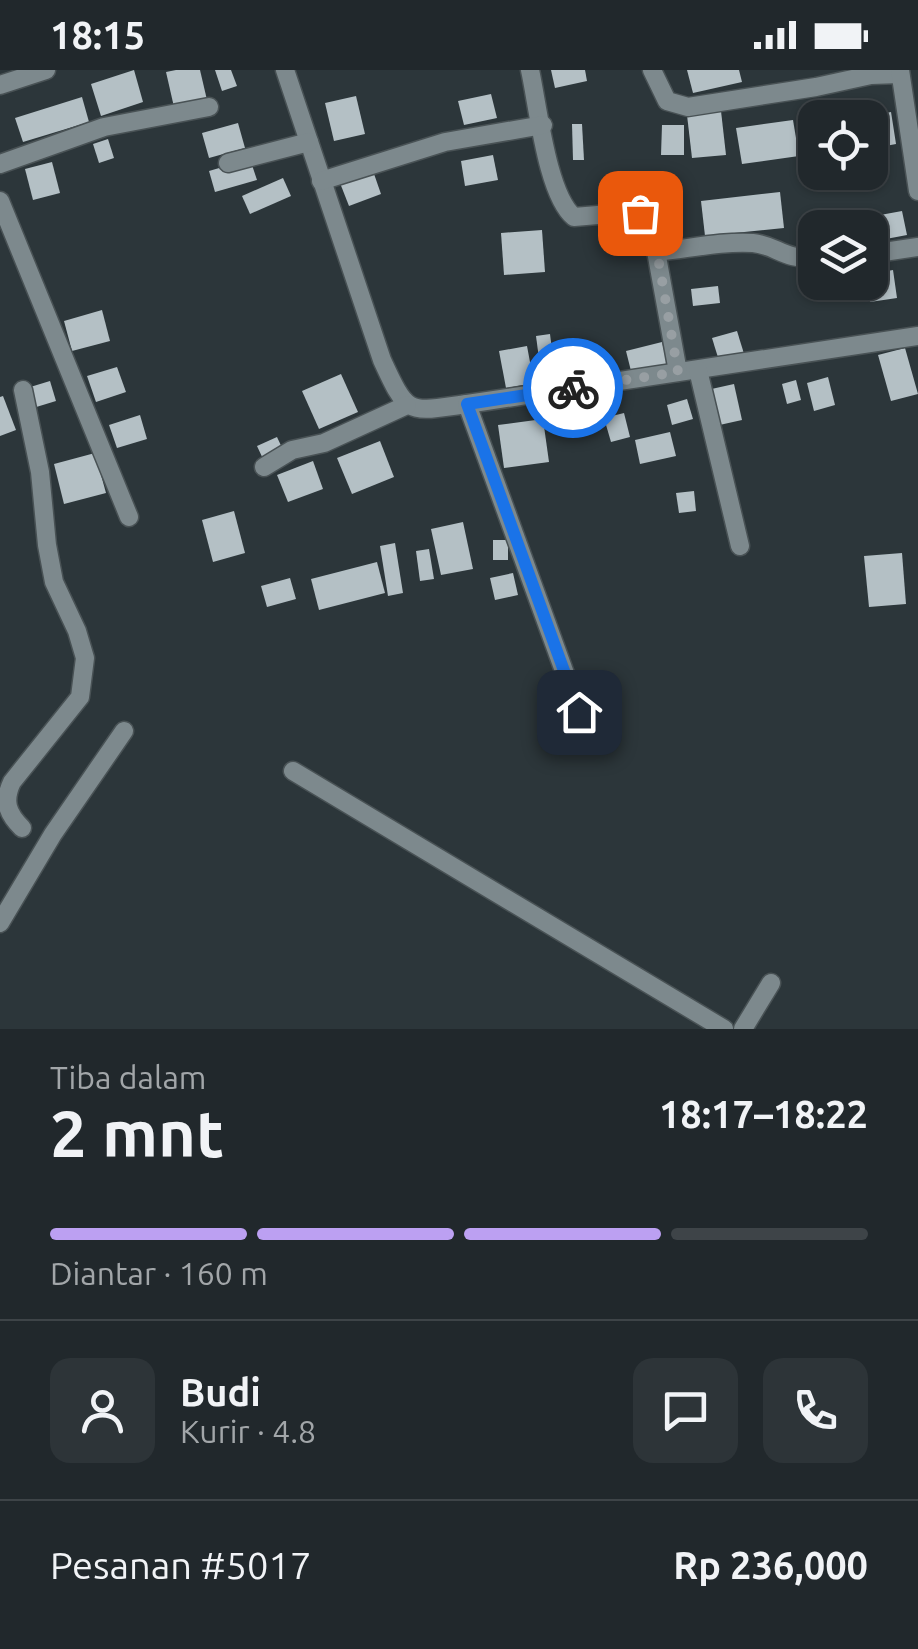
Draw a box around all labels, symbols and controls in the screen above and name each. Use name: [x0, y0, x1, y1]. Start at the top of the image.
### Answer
text: 18:15: [50, 14, 145, 56]
map controls: [798, 100, 888, 300]
button: locate: [798, 100, 888, 190]
pin: [598, 171, 683, 256]
icon: bag: [613, 186, 668, 241]
button: layers: [798, 210, 888, 300]
courier: [523, 338, 623, 438]
icon: bike: [546, 361, 601, 416]
pin: [537, 670, 622, 755]
icon: home: [552, 685, 607, 740]
text: Tiba dalam: [50, 1059, 206, 1095]
text: 18:17–18:22: [659, 1093, 868, 1135]
text: 2 mnt: [50, 1096, 224, 1169]
text: Diantar · 160 m: [50, 1255, 268, 1291]
button: person: [50, 1358, 155, 1463]
button: chat: [633, 1358, 738, 1463]
button: phone: [763, 1358, 868, 1463]
text: Budi: [180, 1371, 261, 1413]
text: Kurir · 4.8: [180, 1413, 316, 1449]
text: Pesanan #5017: [50, 1544, 311, 1586]
text: Rp 236,000: [673, 1544, 868, 1586]

